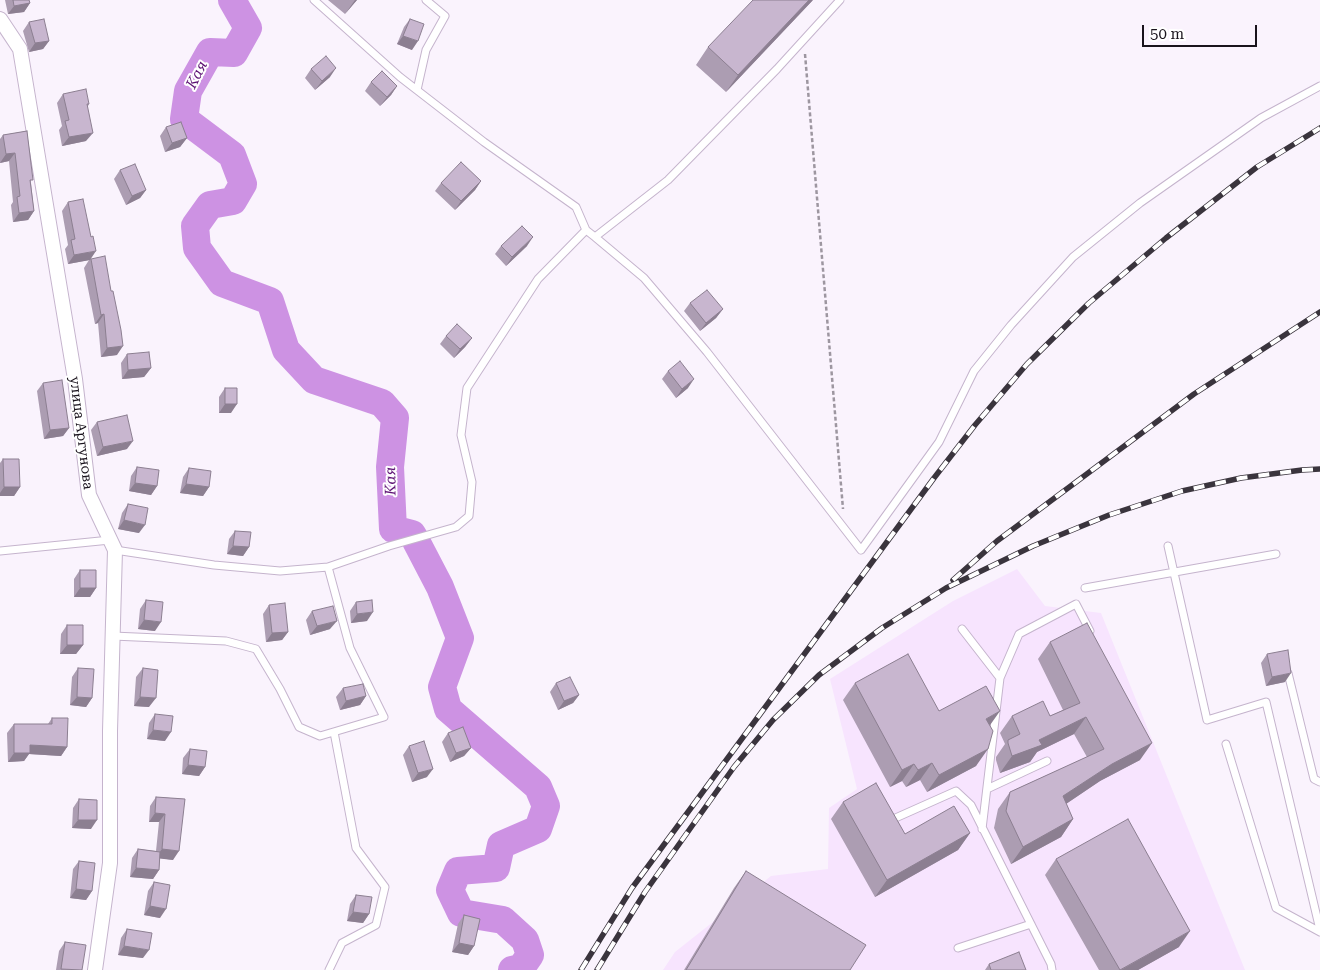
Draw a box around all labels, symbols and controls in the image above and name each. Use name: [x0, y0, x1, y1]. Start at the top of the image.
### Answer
scale bar: [1145, 15, 1260, 47]
text: 50 m: [1150, 25, 1184, 43]
water label: Кая: [182, 58, 212, 92]
street label: улица Аргунова: [66, 376, 96, 490]
water label: Кая: [382, 467, 400, 495]

